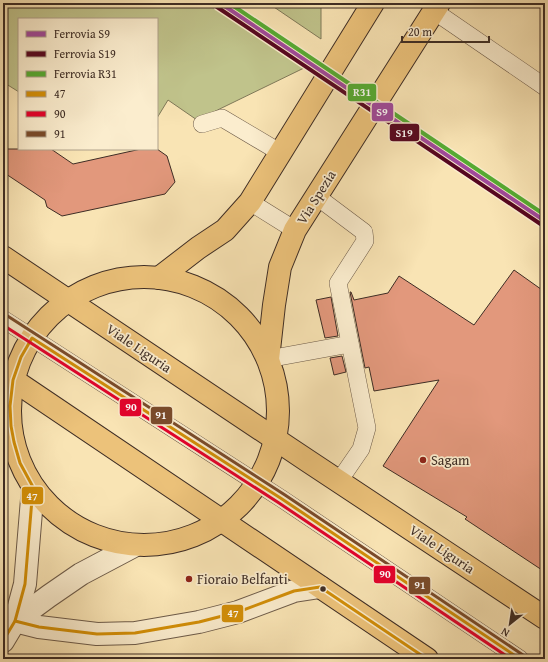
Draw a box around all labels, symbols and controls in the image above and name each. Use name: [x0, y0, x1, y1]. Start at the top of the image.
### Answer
legend: [18, 18, 158, 150]
scale bar: [402, 18, 489, 44]
text: 20 m: [408, 23, 432, 40]
text: Ferrovia S9: [54, 25, 110, 42]
text: Ferrovia S19: [54, 45, 116, 62]
text: Ferrovia R31: [54, 65, 117, 82]
line badge: R31: [347, 83, 377, 102]
text: R31: [353, 84, 371, 100]
text: 47: [54, 85, 66, 102]
line badge: S9: [371, 102, 394, 122]
text: S9: [376, 104, 388, 120]
text: 90: [54, 105, 66, 122]
line badge: S19: [389, 123, 420, 142]
text: 91: [54, 125, 66, 142]
text: S19: [395, 125, 413, 141]
street label: Via Spezia: [292, 166, 341, 228]
street label: Viale Liguria: [102, 319, 176, 377]
line badge: 90: [119, 398, 142, 417]
text: 90: [125, 399, 137, 415]
line badge: 91: [150, 406, 173, 425]
text: 91: [155, 407, 167, 423]
place label: Sagam: [431, 450, 470, 470]
marker: Sagam: [418, 455, 428, 465]
line badge: 47: [21, 486, 44, 505]
text: 47: [26, 488, 38, 504]
street label: Viale Liguria: [405, 520, 479, 578]
line badge: 90: [373, 565, 396, 584]
text: 90: [379, 566, 391, 582]
place label: Fioraio Belfanti: [197, 569, 288, 589]
marker: Fioraio Belfanti: [184, 574, 194, 584]
line badge: 91: [408, 576, 431, 595]
text: 91: [414, 577, 426, 593]
unlabelled marker: [318, 584, 328, 594]
line badge: 47: [221, 604, 244, 623]
north arrow: [490, 604, 530, 644]
text: 47: [227, 605, 239, 621]
text: N: [497, 624, 512, 641]

